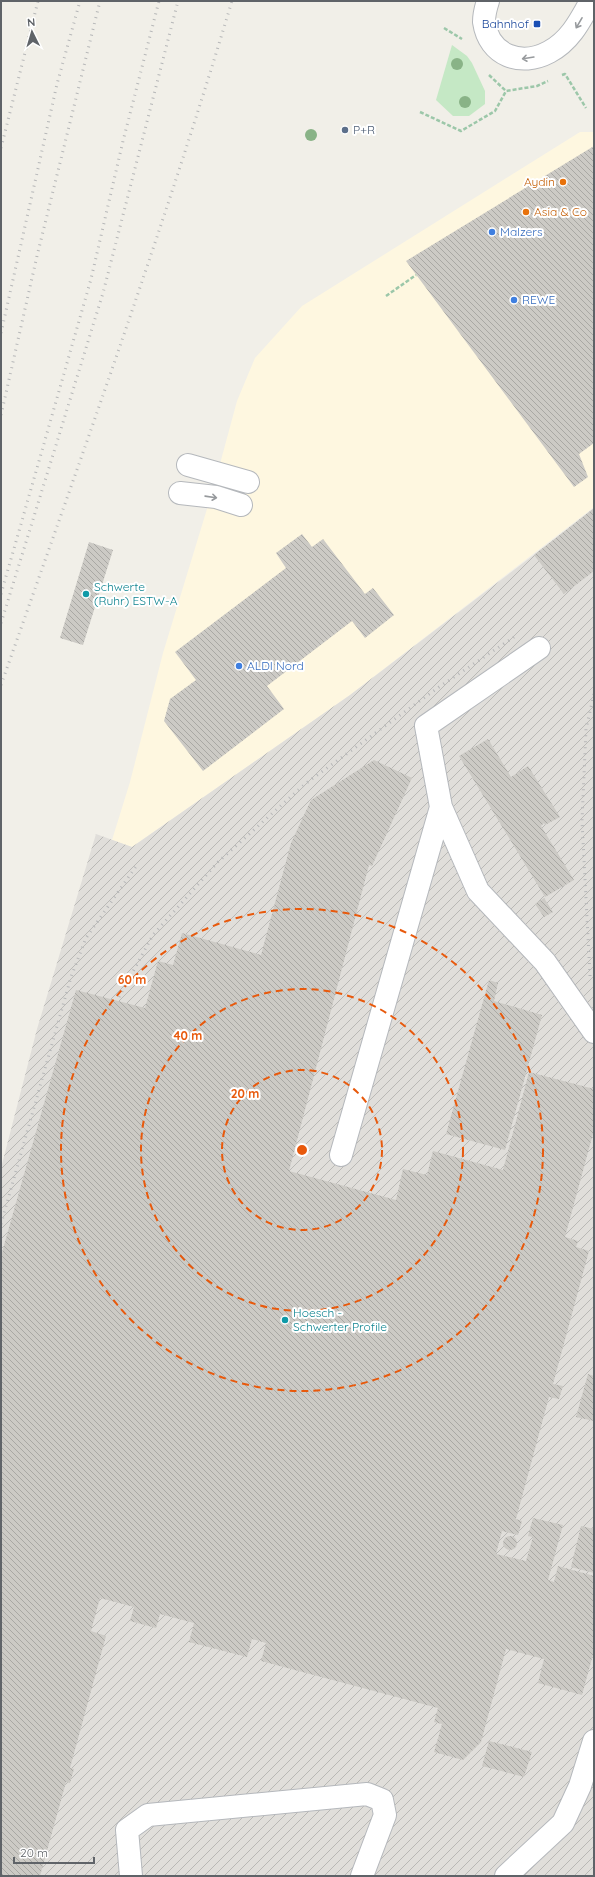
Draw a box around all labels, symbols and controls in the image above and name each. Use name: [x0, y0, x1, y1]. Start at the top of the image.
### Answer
north arrow: [12, 12, 52, 52]
text: N: [26, 15, 36, 29]
place label: Bahnhof: [482, 16, 530, 31]
one-way arrow: [574, 17, 582, 29]
marker: Bahnhof: [532, 19, 542, 29]
one-way arrow: [522, 54, 535, 62]
place label: P+R: [353, 122, 375, 137]
marker: P+R: [340, 125, 350, 135]
place label: Aydin: [524, 174, 555, 189]
marker: Aydin: [558, 177, 568, 187]
place label: Asia & Co: [534, 204, 587, 219]
marker: Asia & Co: [521, 207, 531, 217]
place label: Malzers: [500, 224, 543, 239]
marker: Malzers: [487, 227, 497, 237]
place label: REWE: [522, 292, 555, 307]
marker: REWE: [509, 295, 519, 305]
one-way arrow: [204, 493, 217, 501]
place label: Schwerte (Ruhr) ESTW-A: [94, 579, 178, 608]
marker: Schwerte (Ruhr) ESTW-A: [81, 589, 91, 599]
place label: ALDI Nord: [247, 658, 304, 673]
marker: ALDI Nord: [234, 661, 244, 671]
text: 60 m: [118, 972, 146, 987]
text: 40 m: [174, 1028, 202, 1043]
text: 20 m: [231, 1086, 259, 1101]
centre of rings: [295, 1143, 309, 1157]
place label: Hoesch - Schwerter Profile: [293, 1305, 387, 1334]
marker: Hoesch - Schwerter Profile: [280, 1315, 290, 1325]
scale bar: [14, 1839, 94, 1865]
text: 20 m: [20, 1845, 48, 1860]

